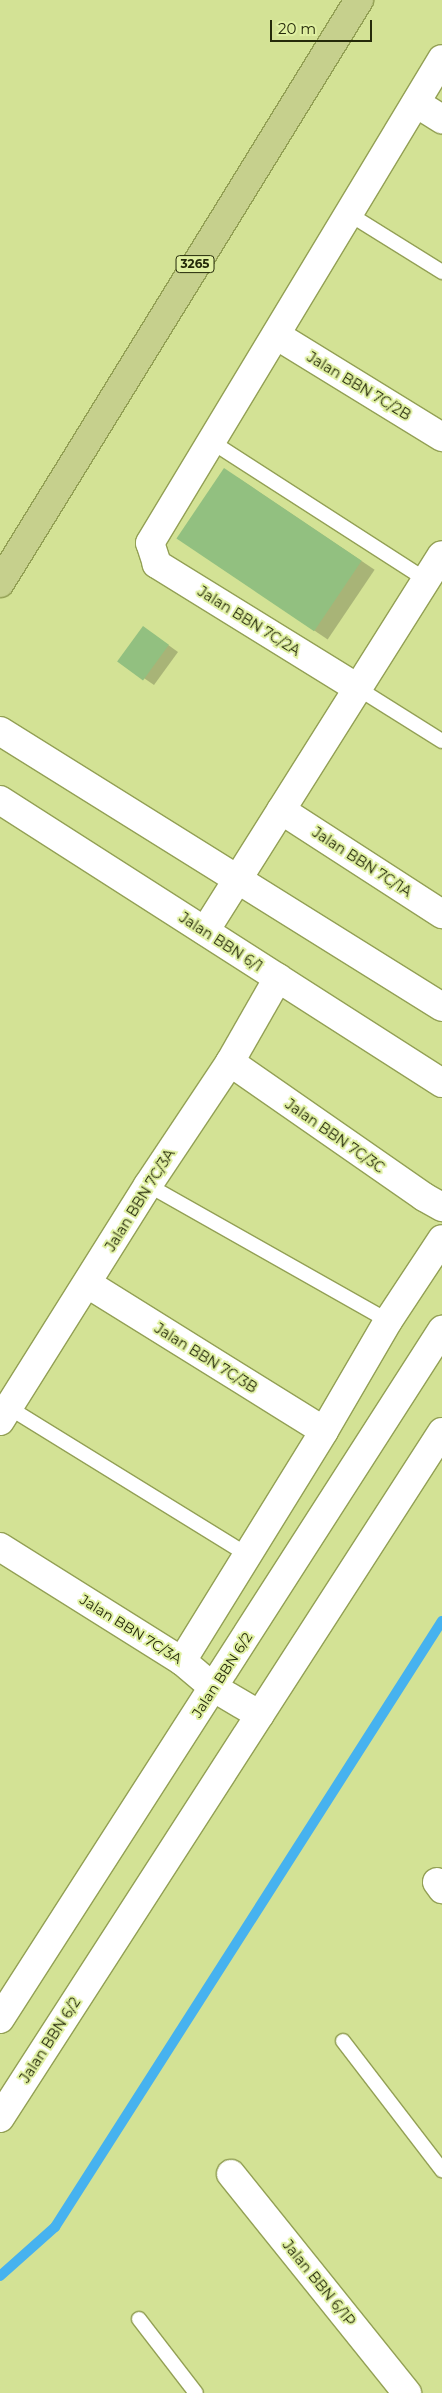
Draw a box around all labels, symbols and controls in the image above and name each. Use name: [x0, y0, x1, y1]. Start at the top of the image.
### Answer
scale bar: [272, 10, 374, 42]
text: 20 m: [278, 19, 316, 38]
road number: 3265: [175, 254, 215, 274]
street label: Jalan BBN 7C/2B: [304, 348, 414, 424]
street label: Jalan BBN 7C/2A: [195, 583, 303, 659]
street label: Jalan BBN 7C/1A: [309, 824, 415, 900]
street label: Jalan BBN 6/1: [176, 909, 266, 975]
street label: Jalan BBN 7C/3C: [282, 1096, 388, 1176]
street label: Jalan BBN 7C/3A: [102, 1146, 178, 1254]
street label: Jalan BBN 7C/3B: [152, 1320, 260, 1396]
street label: Jalan BBN 7C/3A: [77, 1591, 185, 1667]
street label: Jalan BBN 6/2: [188, 1629, 256, 1721]
street label: Jalan BBN 6/2: [16, 1994, 84, 2086]
street label: Jalan BBN 6/1P: [279, 2237, 359, 2329]

